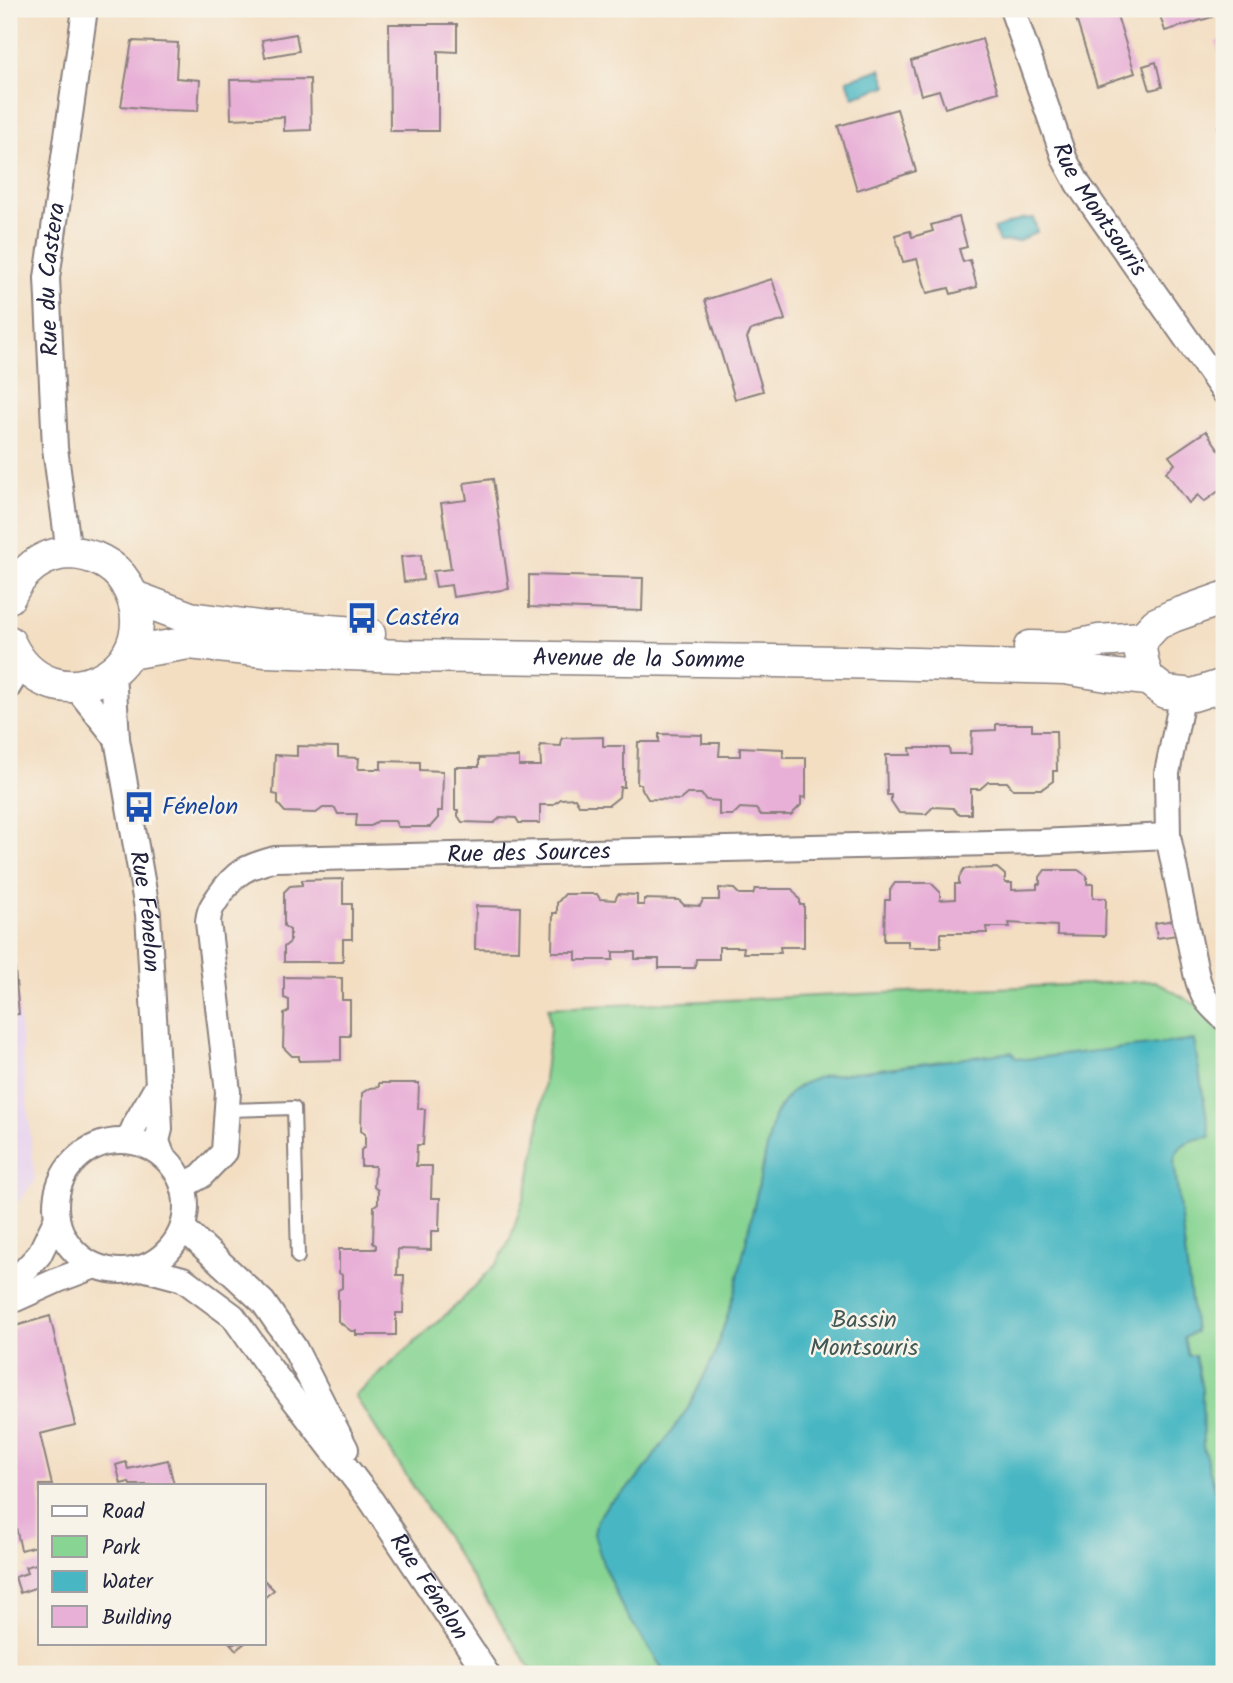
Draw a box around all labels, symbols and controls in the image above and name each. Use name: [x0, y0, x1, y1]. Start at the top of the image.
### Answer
street label: Rue Montsouris: [1041, 137, 1157, 285]
street label: Rue du Castera: [27, 200, 77, 357]
place label: Castéra: [385, 599, 460, 638]
bus stop icon: Castéra: [345, 601, 379, 635]
street label: Avenue de la Somme: [532, 638, 745, 680]
place label: Fénelon: [162, 788, 238, 827]
bus stop icon: Fénelon: [122, 790, 156, 824]
street label: Rue des Sources: [447, 832, 611, 875]
street label: Rue Fénelon: [118, 848, 171, 973]
park label: Bassin Montsouris: [810, 1301, 918, 1368]
legend: [38, 1484, 266, 1644]
text: Road: [102, 1496, 145, 1529]
street label: Rue Fénelon: [379, 1525, 479, 1648]
text: Park: [102, 1532, 140, 1565]
text: Water: [102, 1566, 154, 1599]
text: Building: [102, 1602, 172, 1635]

